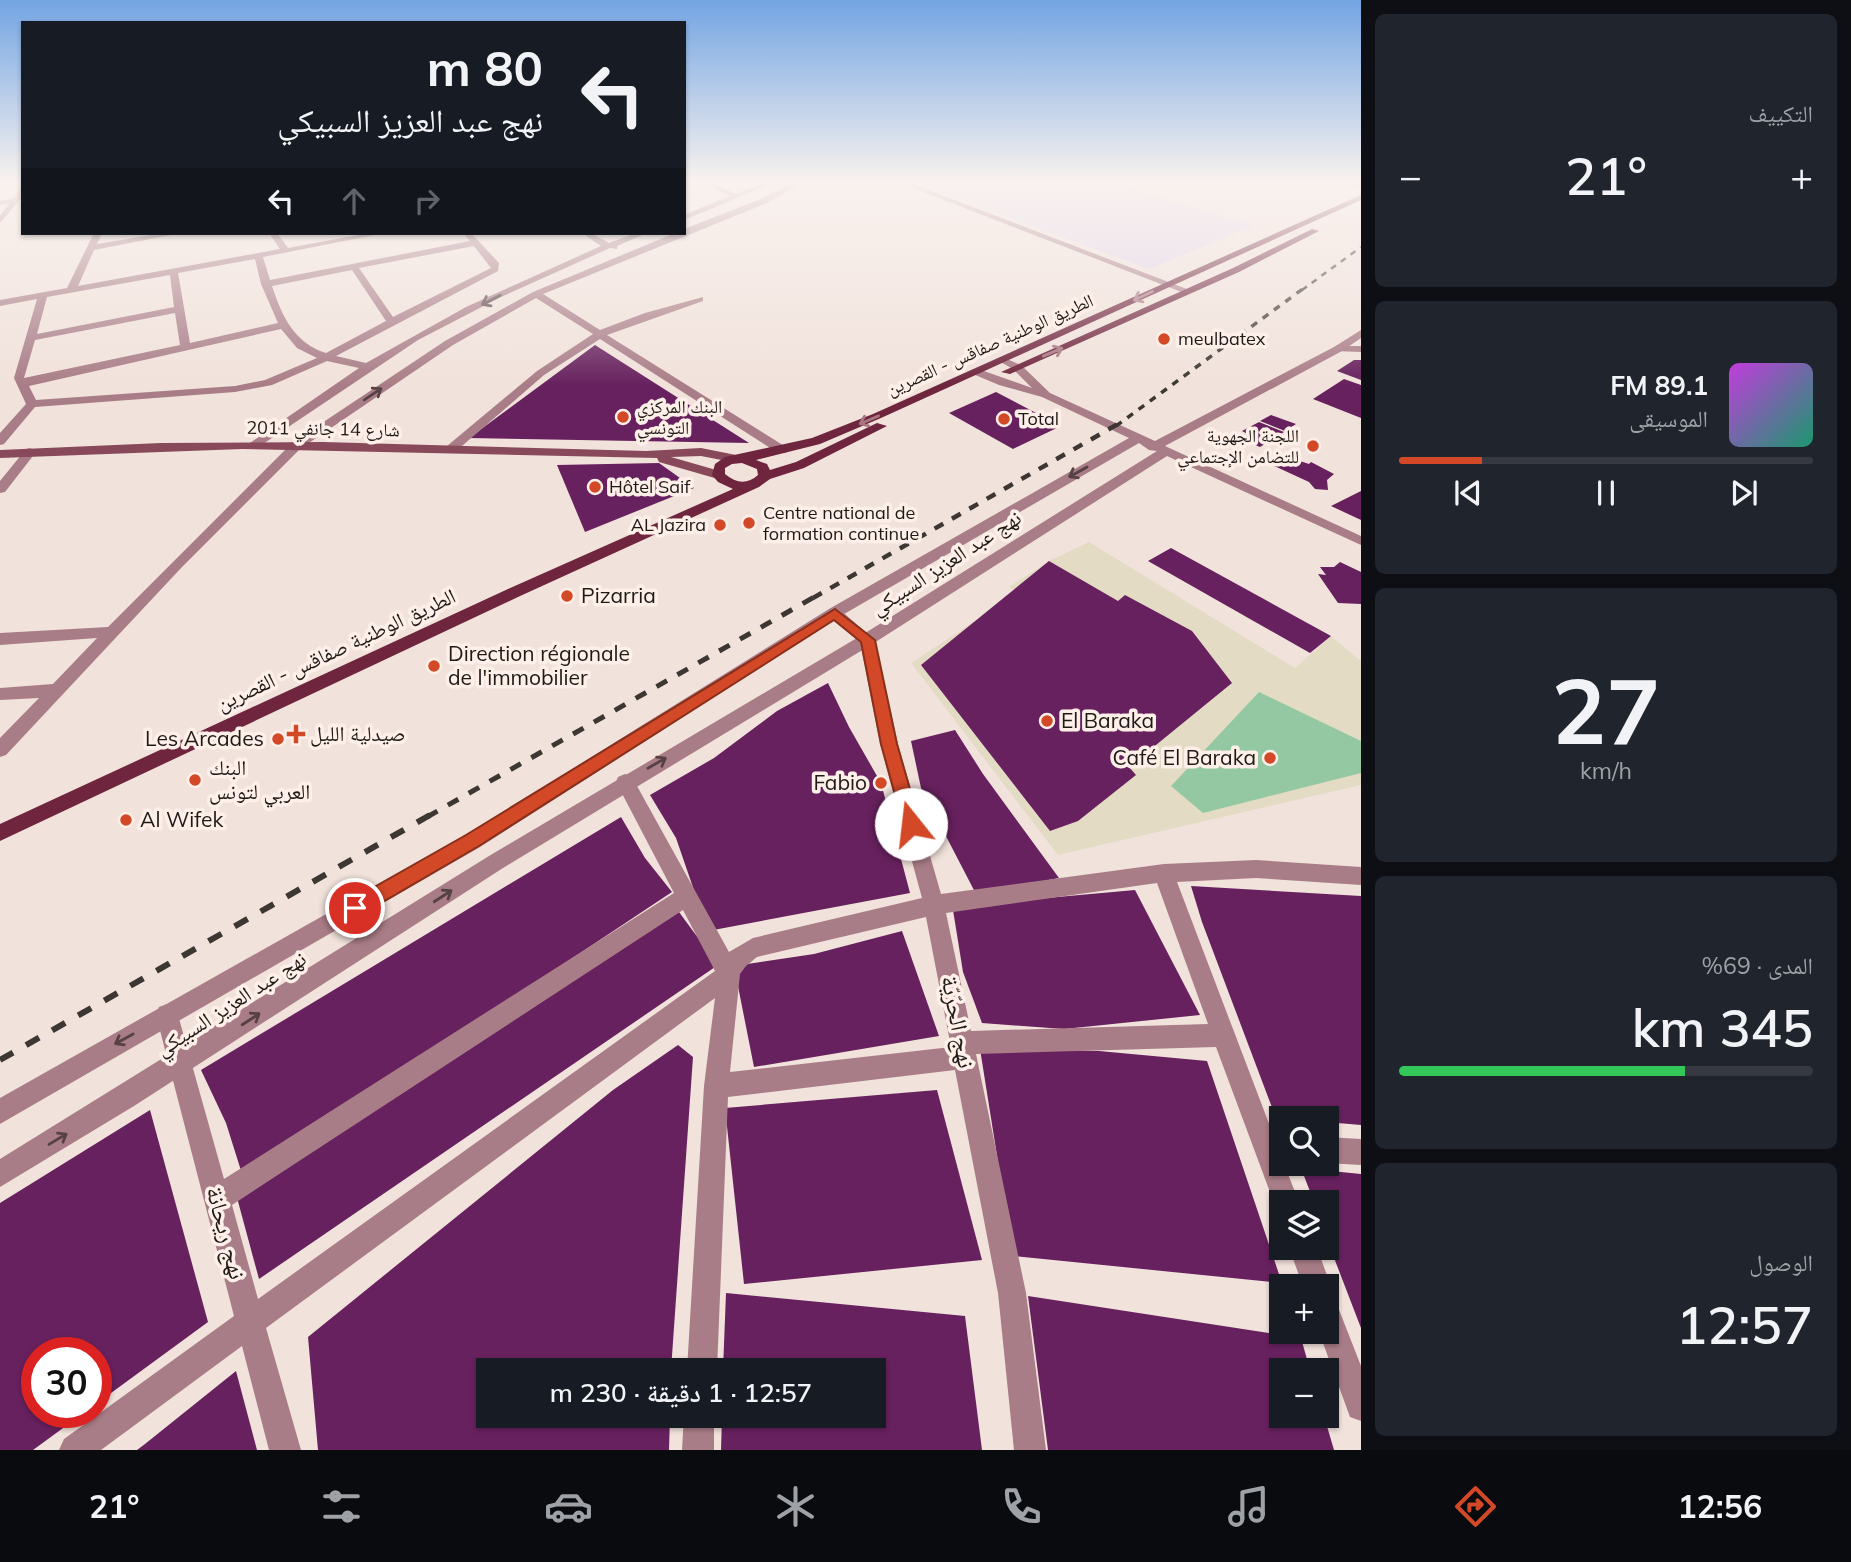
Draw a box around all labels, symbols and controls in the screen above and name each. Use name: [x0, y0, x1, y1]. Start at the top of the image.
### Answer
text: 80 m: [427, 37, 543, 98]
icon: left: [567, 49, 658, 140]
text: التكييف: [1748, 99, 1813, 128]
text: نهج عبد العزيز السبيكي: [277, 100, 543, 140]
text: 21°: [1565, 143, 1647, 208]
text: −: [1399, 152, 1422, 200]
text: +: [1790, 152, 1813, 200]
icon: left: [262, 182, 300, 220]
icon: ahead: [335, 182, 373, 220]
icon: right: [408, 182, 446, 220]
street label: الطريق الوطنية صفاقس - القصرين: [883, 289, 1097, 401]
one-way arrow: [1133, 290, 1154, 304]
one-way arrow: [481, 293, 502, 307]
place label: meulbatex: [1178, 327, 1266, 350]
marker: meulbatex: [1156, 331, 1172, 347]
one-way arrow: [1042, 345, 1063, 358]
text: 89.1 FM: [1610, 369, 1708, 402]
one-way arrow: [362, 387, 382, 401]
place label: البنك المركزي التونسي: [637, 395, 722, 443]
text: الموسيقى: [1629, 404, 1708, 433]
place label: Total: [1018, 407, 1059, 430]
marker: البنك المركزي التونسي: [615, 409, 631, 425]
marker: Total: [996, 411, 1012, 427]
one-way arrow: [858, 414, 880, 427]
street label: شارع 14 جانفي 2011: [246, 416, 400, 445]
place label: اللجنة الجهوية للتضامن الإجتماعي: [1177, 424, 1299, 472]
marker: اللجنة الجهوية للتضامن الإجتماعي: [1305, 438, 1321, 454]
one-way arrow: [1068, 465, 1088, 479]
icon: previous: [1449, 474, 1487, 512]
icon: pause: [1587, 474, 1625, 512]
icon: next: [1725, 474, 1763, 512]
place label: Hôtel Saif: [609, 475, 691, 498]
marker: Hôtel Saif: [587, 479, 603, 495]
place label: Centre national de formation continue: [763, 501, 919, 545]
street label: نهج عبد العزيز السبيكي: [865, 504, 1028, 624]
place label: AL Jazira: [631, 513, 706, 536]
marker: Centre national de formation continue: [741, 515, 757, 531]
marker: AL Jazira: [712, 517, 728, 533]
street label: الطريق الوطنية صفاقس - القصرين: [212, 582, 460, 717]
place label: Pizarria: [581, 582, 656, 608]
marker: Pizarria: [559, 588, 575, 604]
place label: Direction régionale de l'immobilier: [448, 640, 630, 690]
text: 27: [1551, 653, 1661, 767]
marker: Direction régionale de l'immobilier: [426, 658, 442, 674]
place label: El Baraka: [1061, 707, 1154, 733]
marker: El Baraka: [1039, 713, 1055, 729]
place label: صيدلية الليل: [310, 720, 406, 747]
place label: Les Arcades: [145, 725, 264, 751]
marker: صيدلية الليل: [288, 726, 304, 742]
marker: Les Arcades: [270, 731, 286, 747]
place label: Café El Baraka: [1113, 744, 1256, 770]
marker: Café El Baraka: [1262, 750, 1278, 766]
place label: البنك العربي لتونس: [209, 754, 310, 808]
one-way arrow: [647, 756, 667, 770]
text: km/h: [1580, 756, 1632, 785]
place label: Fabio: [813, 769, 867, 795]
marker: البنك العربي لتونس: [187, 772, 203, 788]
marker: Fabio: [873, 775, 889, 791]
position arrow: [874, 787, 948, 861]
place label: Al Wifek: [140, 806, 223, 832]
marker: Al Wifek: [118, 812, 134, 828]
pin: [325, 878, 385, 938]
one-way arrow: [433, 888, 452, 903]
icon: arrive: [336, 889, 374, 927]
street label: نهج عبد العزيز السبيكي: [150, 945, 313, 1065]
text: المدى · 69%: [1702, 951, 1813, 980]
street label: نهج الحرّيّة: [934, 973, 983, 1071]
text: 345 km: [1632, 995, 1813, 1060]
one-way arrow: [241, 1011, 261, 1025]
one-way arrow: [115, 1032, 135, 1046]
map controls: [1269, 1106, 1339, 1428]
button: search: [1269, 1106, 1339, 1176]
one-way arrow: [48, 1131, 68, 1145]
street label: نهج ريحانة: [199, 1183, 254, 1283]
button: layers: [1269, 1190, 1339, 1260]
text: الوصول: [1749, 1248, 1813, 1277]
button: +: [1269, 1274, 1339, 1344]
text: 12:57: [1676, 1292, 1813, 1357]
speed limit sign: 30: [21, 1337, 112, 1428]
button: −: [1269, 1358, 1339, 1428]
text: 12:57 · 1 دقيقة · 230 m: [550, 1376, 812, 1409]
icon: filters: [317, 1482, 366, 1531]
icon: car: [544, 1482, 593, 1531]
icon: climate: [771, 1482, 820, 1531]
icon: phone: [997, 1482, 1046, 1531]
icon: music: [1224, 1482, 1273, 1531]
icon: directions: [1451, 1482, 1500, 1531]
text: 21°: [89, 1486, 139, 1526]
text: 12:56: [1677, 1486, 1762, 1526]

